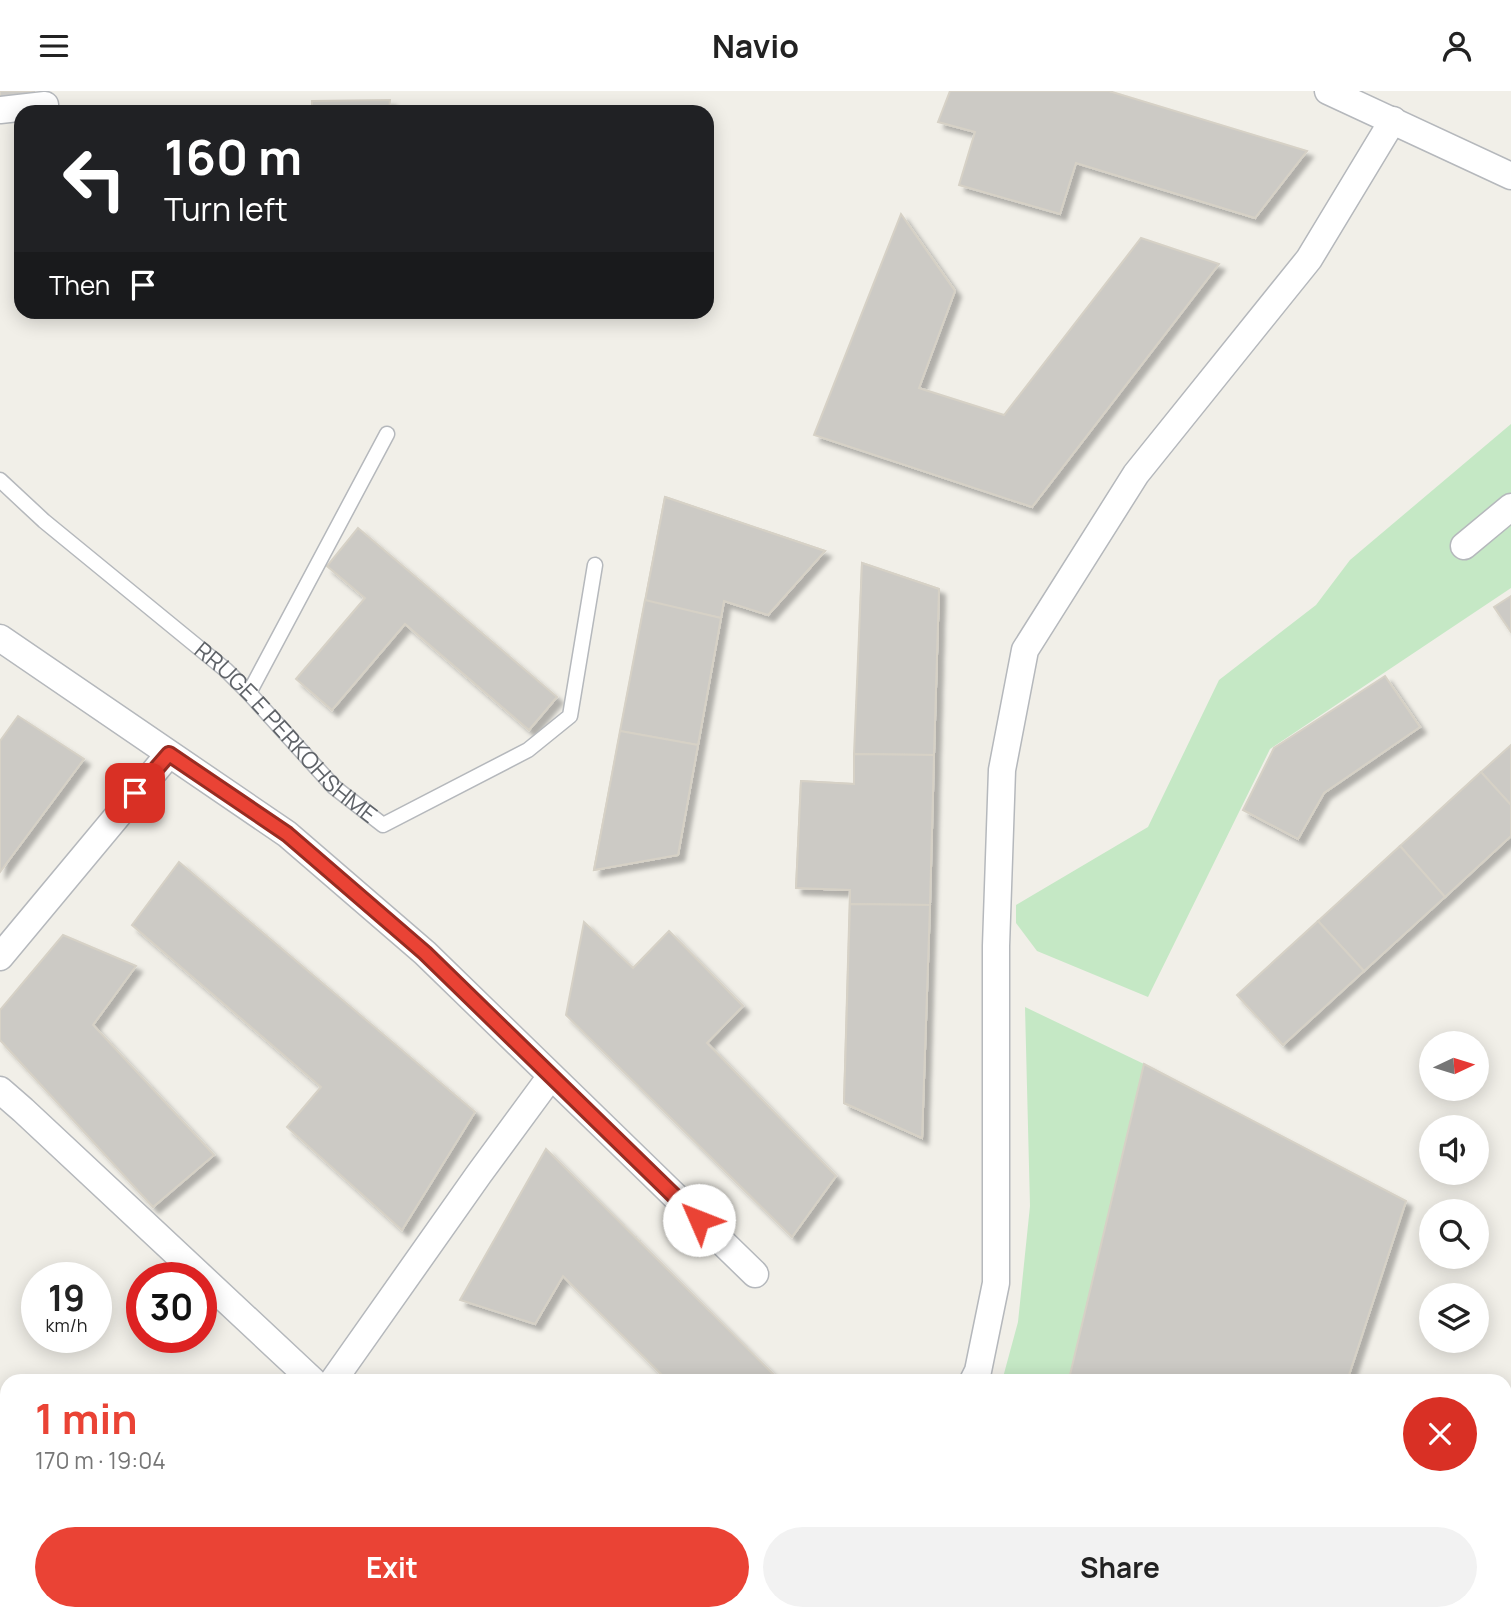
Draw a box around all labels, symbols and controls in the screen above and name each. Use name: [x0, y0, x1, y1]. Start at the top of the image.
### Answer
text: Navio: [712, 24, 799, 68]
icon: menu: [35, 27, 73, 65]
icon: person: [1438, 27, 1476, 65]
text: 160 m: [164, 123, 302, 190]
icon: left: [49, 133, 140, 224]
text: Turn left: [164, 187, 288, 231]
icon: arrive: [124, 266, 162, 304]
text: Then: [49, 267, 110, 303]
street label: RRUGE E PERKOHSHME: [188, 634, 384, 830]
pin: [105, 763, 165, 823]
icon: arrive: [116, 774, 154, 812]
north arrow: [1419, 1031, 1489, 1101]
map controls: [1419, 1031, 1489, 1353]
button: sound: [1419, 1115, 1489, 1185]
position arrow: [662, 1183, 736, 1257]
button: search: [1419, 1199, 1489, 1269]
speed limit sign: 30: [126, 1262, 217, 1353]
text: 19: [48, 1274, 85, 1322]
button: layers: [1419, 1283, 1489, 1353]
text: km/h: [46, 1313, 87, 1337]
text: 1 min: [35, 1389, 138, 1447]
button: close: [1403, 1397, 1477, 1471]
text: 170 m · 19:04: [35, 1444, 166, 1476]
button: Exit: [35, 1527, 749, 1607]
button: Share: [763, 1527, 1477, 1607]

